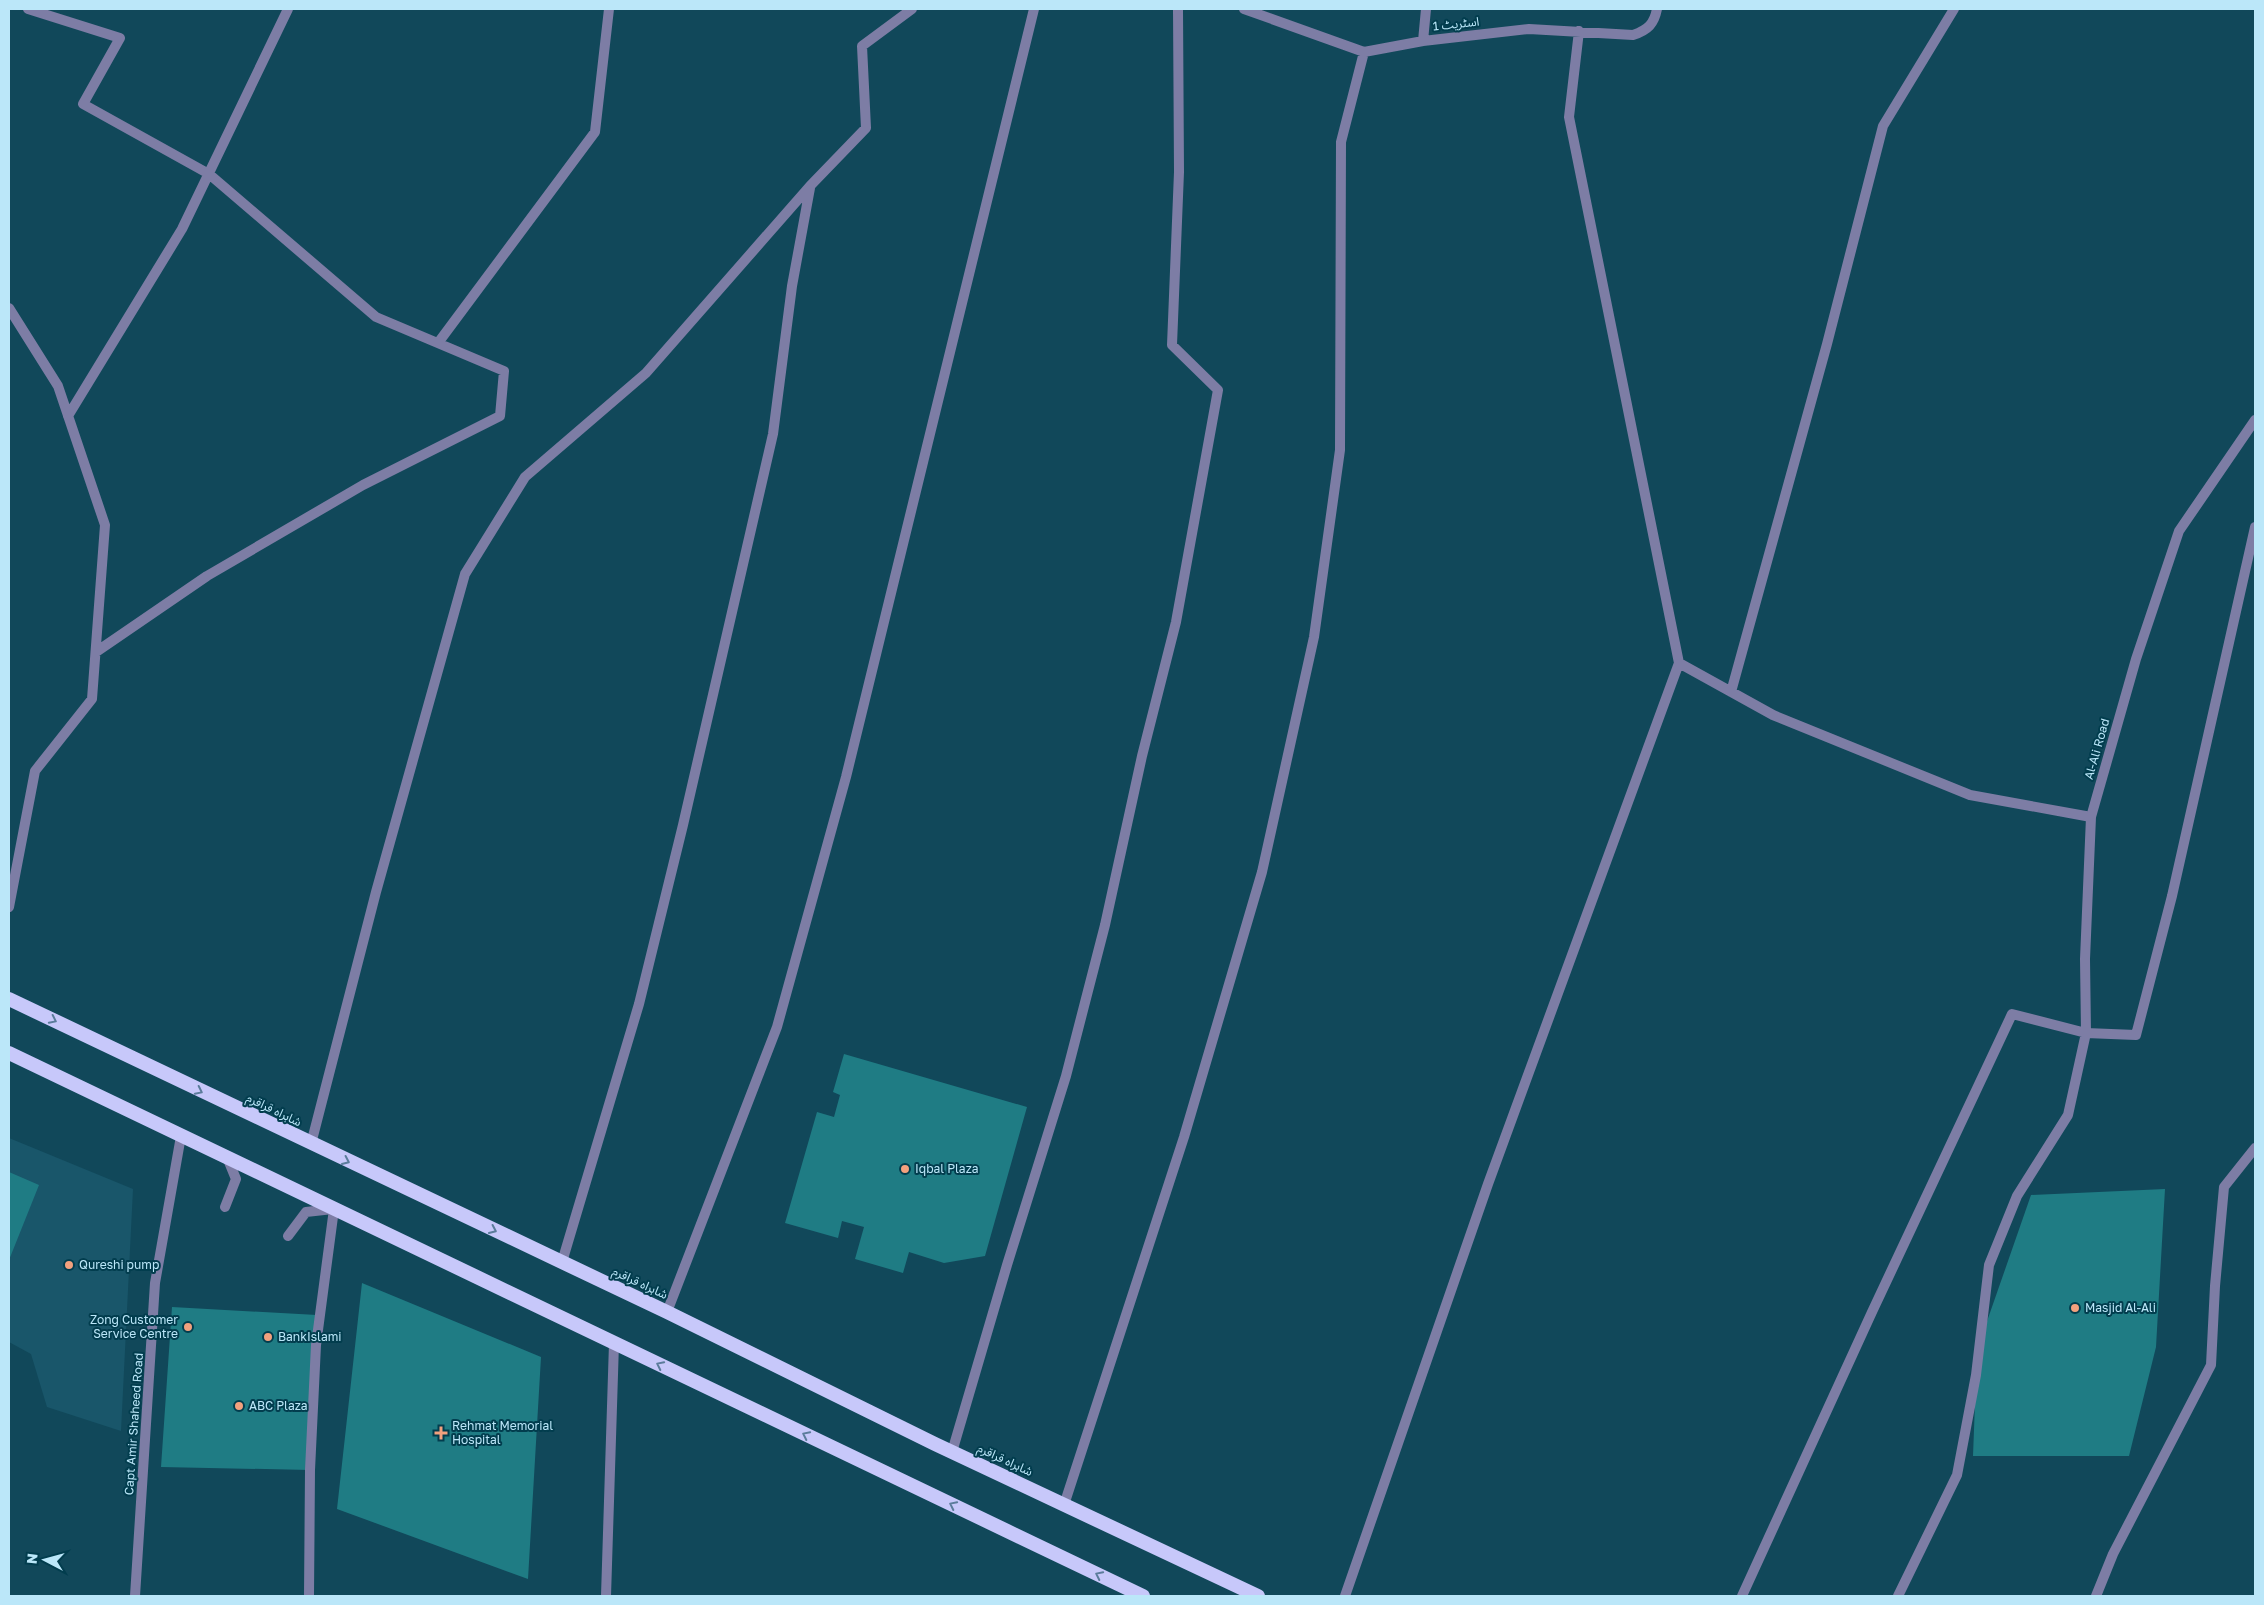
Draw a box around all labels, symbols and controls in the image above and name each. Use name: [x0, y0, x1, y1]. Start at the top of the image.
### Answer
street label: اسٹریٹ 1: [1432, 14, 1480, 33]
street label: Al-Ali Road: [2081, 717, 2112, 781]
one-way arrow: [48, 1014, 57, 1024]
one-way arrow: [194, 1084, 203, 1095]
street label: شاہراہ قراقرم: [243, 1090, 304, 1131]
one-way arrow: [341, 1154, 350, 1165]
place label: Iqbal Plaza: [915, 1161, 979, 1176]
marker: Iqbal Plaza: [899, 1163, 911, 1175]
one-way arrow: [488, 1224, 497, 1234]
place label: Qureshi pump: [79, 1257, 159, 1272]
marker: Qureshi pump: [63, 1259, 75, 1271]
street label: شاہراہ قراقرم: [609, 1263, 670, 1304]
place label: Masjid Al-Ali: [2085, 1300, 2156, 1315]
marker: Masjid Al-Ali: [2069, 1302, 2081, 1314]
place label: Zong Customer Service Centre: [90, 1312, 178, 1341]
marker: Zong Customer Service Centre: [182, 1321, 194, 1333]
place label: BankIslami: [278, 1329, 342, 1344]
marker: BankIslami: [262, 1331, 274, 1343]
street label: Capt Amir Shaheed Road: [121, 1352, 146, 1496]
one-way arrow: [656, 1360, 665, 1371]
place label: ABC Plaza: [249, 1398, 308, 1413]
marker: ABC Plaza: [233, 1400, 245, 1412]
place label: Rehmat Memorial Hospital: [452, 1418, 553, 1447]
marker: Rehmat Memorial Hospital: [434, 1426, 448, 1440]
one-way arrow: [802, 1431, 811, 1441]
street label: شاہراہ قراقرم: [974, 1440, 1035, 1481]
one-way arrow: [949, 1501, 958, 1511]
north arrow: [20, 1535, 70, 1585]
text: N: [23, 1552, 41, 1565]
one-way arrow: [1096, 1571, 1105, 1581]

